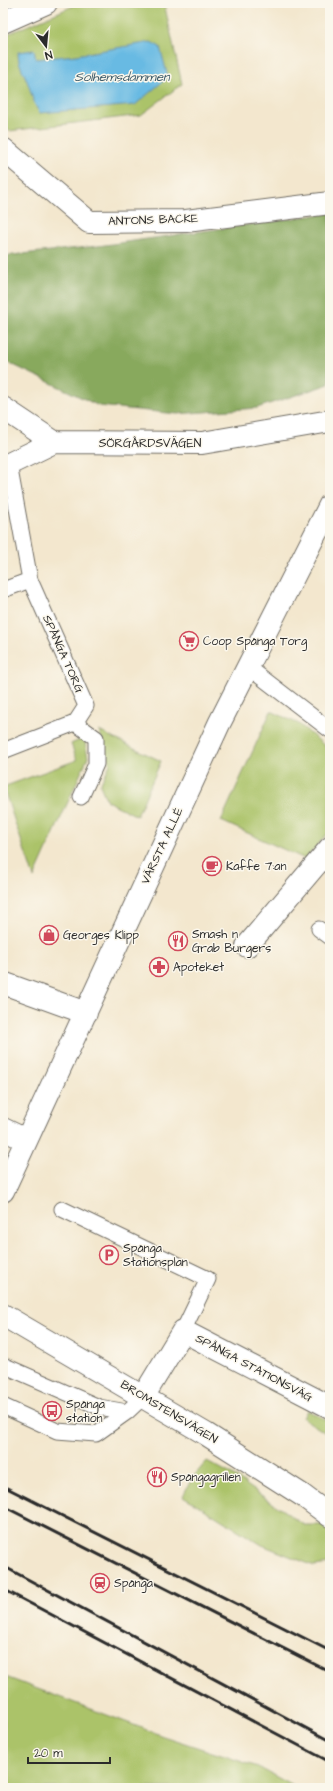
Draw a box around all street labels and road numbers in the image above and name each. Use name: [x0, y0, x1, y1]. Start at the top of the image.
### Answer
street label: ANTONS BACKE: [108, 210, 198, 230]
street label: SÖRGÅRDSVÄGEN: [99, 435, 202, 452]
street label: SPÅNGA TORG: [38, 612, 88, 696]
street label: VÄRSTA ALLÉ: [137, 805, 187, 887]
street label: SPÅNGA STATIONSVÄG: [192, 1330, 316, 1406]
street label: BROMSTENSVÄGEN: [117, 1376, 221, 1448]

